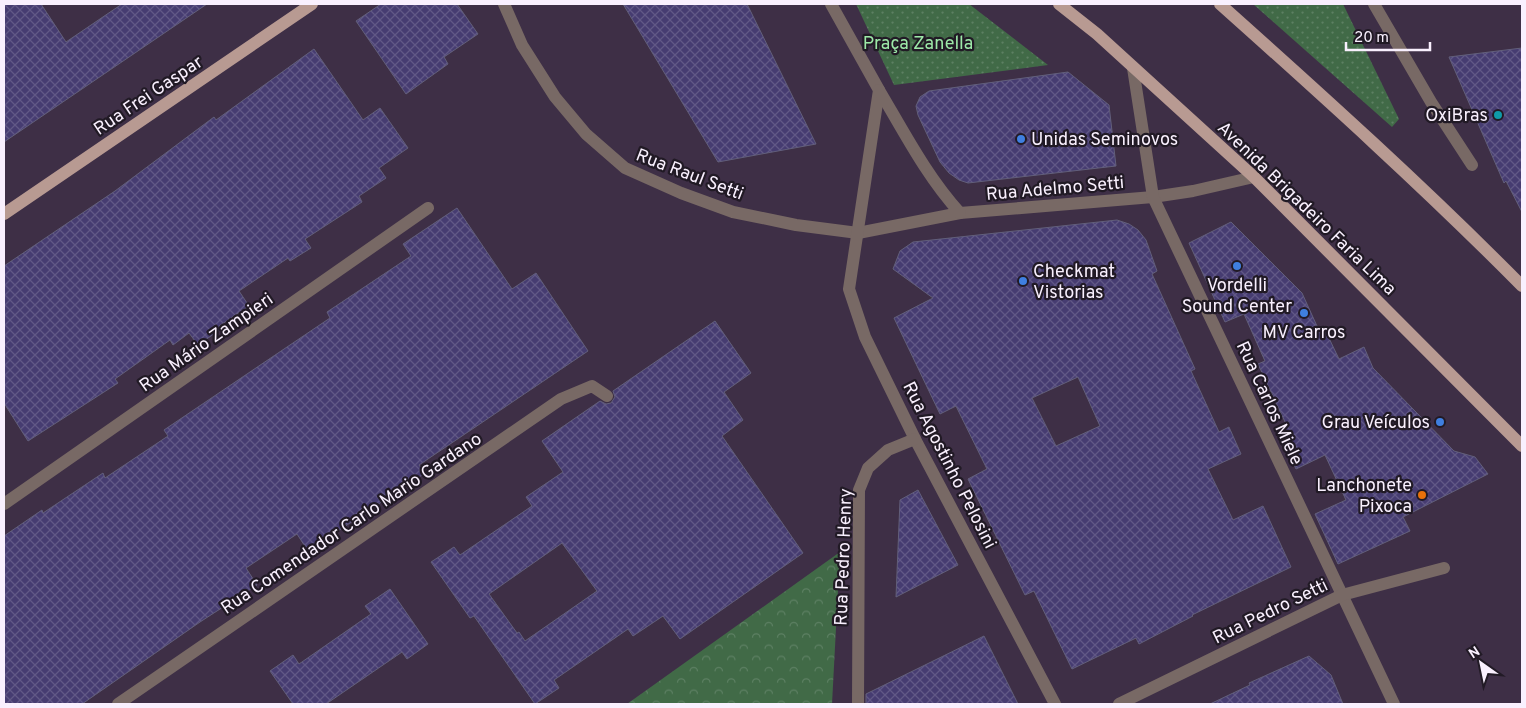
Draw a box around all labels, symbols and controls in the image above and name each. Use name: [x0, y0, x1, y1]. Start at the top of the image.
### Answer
scale bar: [1346, 20, 1430, 52]
text: 20 m: [1354, 29, 1389, 48]
park label: Praça Zanella: [863, 33, 973, 56]
street label: Rua Frei Gaspar: [90, 51, 208, 141]
place label: OxiBras: [1425, 105, 1488, 128]
marker: OxiBras: [1492, 109, 1504, 121]
street label: Avenida Brigadeiro Faria Lima: [1212, 117, 1400, 301]
place label: Unidas Seminovos: [1031, 129, 1178, 152]
marker: Unidas Seminovos: [1015, 133, 1027, 145]
street label: Rua Raul Setti: [632, 144, 747, 206]
street label: Rua Adelmo Setti: [985, 172, 1125, 207]
marker: Vordelli Sound Center: [1231, 260, 1243, 272]
place label: Checkmat Vistorias: [1033, 261, 1115, 305]
marker: Checkmat Vistorias: [1017, 275, 1029, 287]
place label: Vordelli Sound Center: [1182, 275, 1292, 319]
street label: Rua Mário Zampieri: [135, 288, 278, 398]
marker: MV Carros: [1298, 307, 1310, 319]
place label: MV Carros: [1263, 322, 1345, 345]
street label: Rua Carlos Miele: [1230, 338, 1307, 469]
street label: Rua Agostinho Pelosini: [897, 378, 1001, 553]
place label: Grau Veículos: [1322, 412, 1430, 435]
marker: Grau Veículos: [1434, 416, 1446, 428]
street label: Rua Comendador Carlo Mario Gardano: [217, 428, 487, 620]
place label: Lanchonete Pixoca: [1316, 475, 1412, 519]
street label: Rua Pedro Henry: [831, 488, 858, 626]
marker: Lanchonete Pixoca: [1416, 489, 1428, 501]
street label: Rua Pedro Setti: [1209, 575, 1332, 650]
north arrow: [1456, 638, 1506, 688]
text: N: [1466, 643, 1484, 663]

